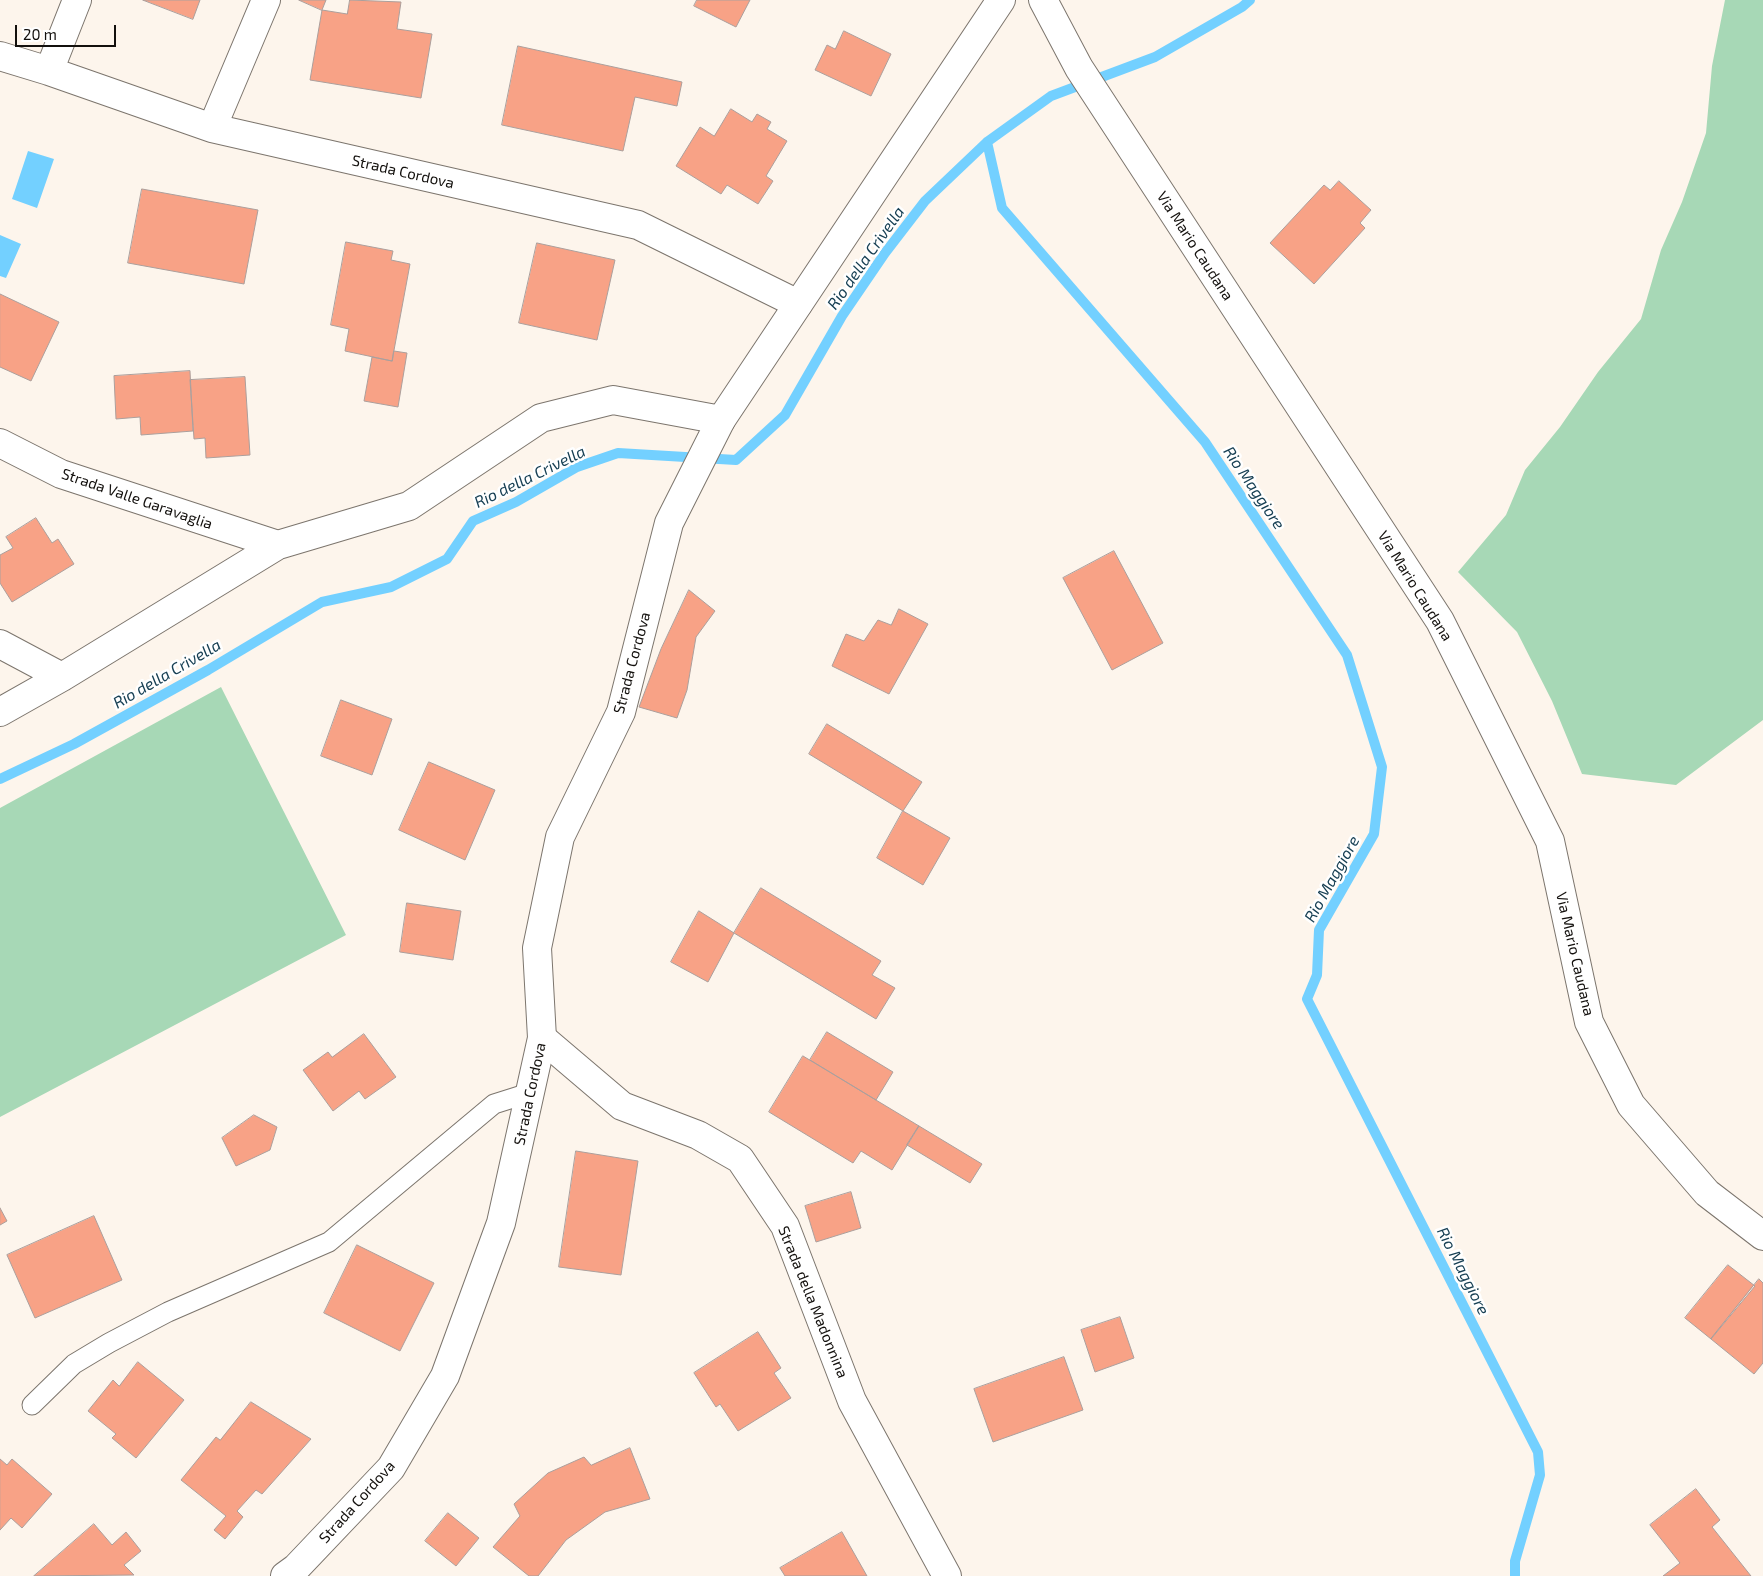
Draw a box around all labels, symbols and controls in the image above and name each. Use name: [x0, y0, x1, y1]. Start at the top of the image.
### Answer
scale bar: [18, 15, 119, 47]
text: 20 m: [23, 25, 57, 43]
street label: Strada Cordova: [350, 151, 456, 193]
street label: Via Mario Caudana: [1153, 188, 1237, 304]
water label: Rio della Crivella: [823, 203, 909, 313]
water label: Rio della Crivella: [471, 442, 589, 512]
water label: Rio Maggiore: [1219, 443, 1289, 533]
street label: Strada Valle Garavaglia: [59, 465, 215, 533]
street label: Via Mario Caudana: [1374, 528, 1456, 644]
street label: Strada Cordova: [610, 610, 654, 716]
water label: Rio della Crivella: [110, 635, 224, 713]
water label: Rio Maggiore: [1300, 832, 1364, 926]
street label: Via Mario Caudana: [1552, 890, 1598, 1018]
street label: Strada Cordova: [510, 1041, 550, 1147]
street label: Strada della Madonnina: [774, 1223, 852, 1381]
water label: Rio Maggiore: [1433, 1224, 1493, 1318]
street label: Strada Cordova: [315, 1457, 399, 1547]

